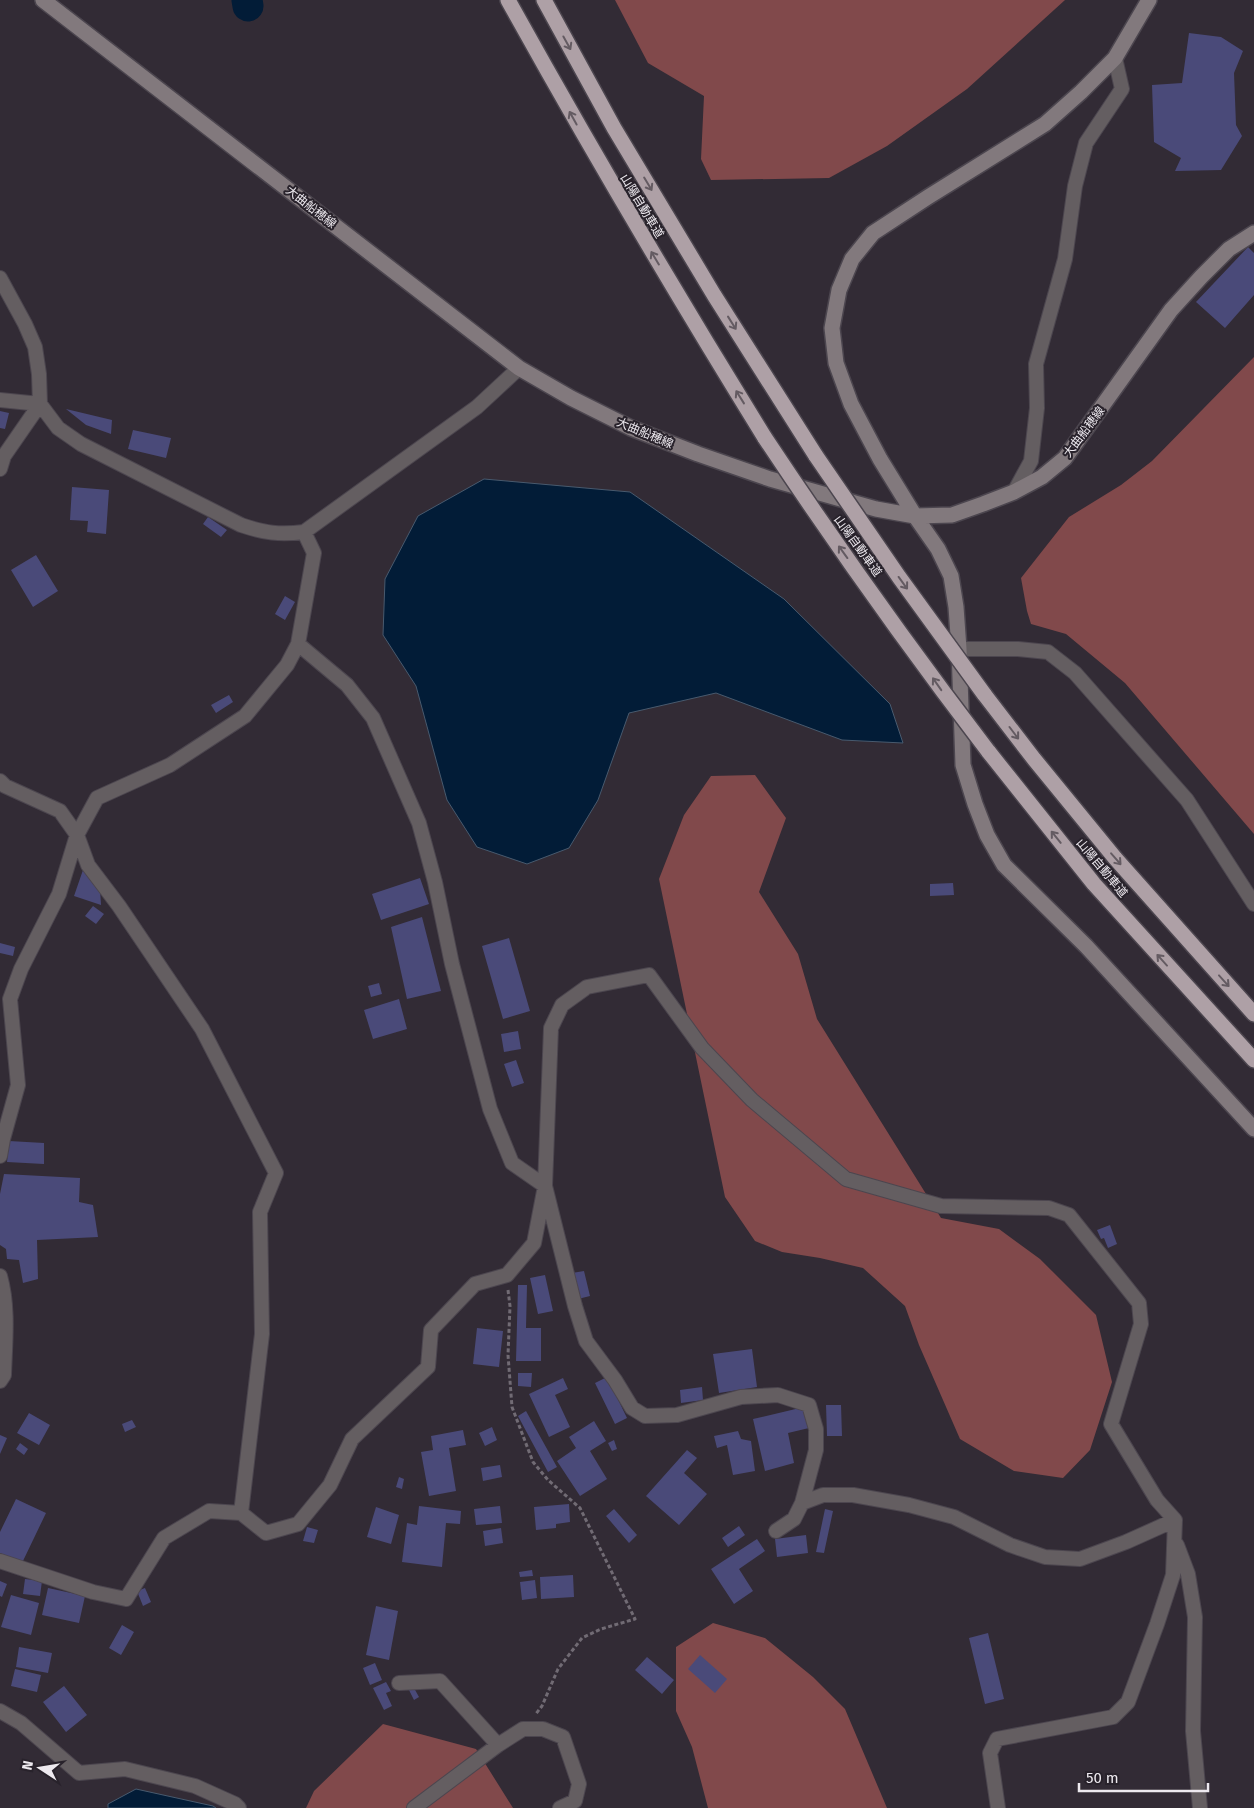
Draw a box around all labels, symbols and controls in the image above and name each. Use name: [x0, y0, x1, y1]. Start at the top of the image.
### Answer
one-way arrow: [562, 35, 572, 50]
one-way arrow: [568, 111, 578, 125]
street label: 山陽自動車道: [617, 172, 667, 240]
one-way arrow: [643, 176, 653, 190]
street label: 大曲船穂線: [283, 183, 339, 231]
one-way arrow: [650, 251, 660, 265]
one-way arrow: [727, 315, 737, 329]
one-way arrow: [734, 390, 744, 404]
street label: 大曲船穂線: [1060, 404, 1108, 460]
street label: 大曲船穂線: [615, 415, 675, 451]
street label: 山陽自動車道: [831, 513, 885, 579]
one-way arrow: [838, 545, 848, 559]
one-way arrow: [898, 575, 908, 589]
one-way arrow: [932, 677, 942, 691]
one-way arrow: [1009, 726, 1019, 740]
one-way arrow: [1051, 831, 1062, 844]
street label: 山陽自動車道: [1073, 836, 1131, 900]
one-way arrow: [1110, 852, 1121, 865]
one-way arrow: [1156, 953, 1168, 966]
one-way arrow: [1218, 974, 1230, 987]
north arrow: [15, 1743, 65, 1793]
text: N: [18, 1759, 37, 1772]
scale bar: [1079, 1760, 1208, 1792]
text: 50 m: [1086, 1769, 1119, 1787]

